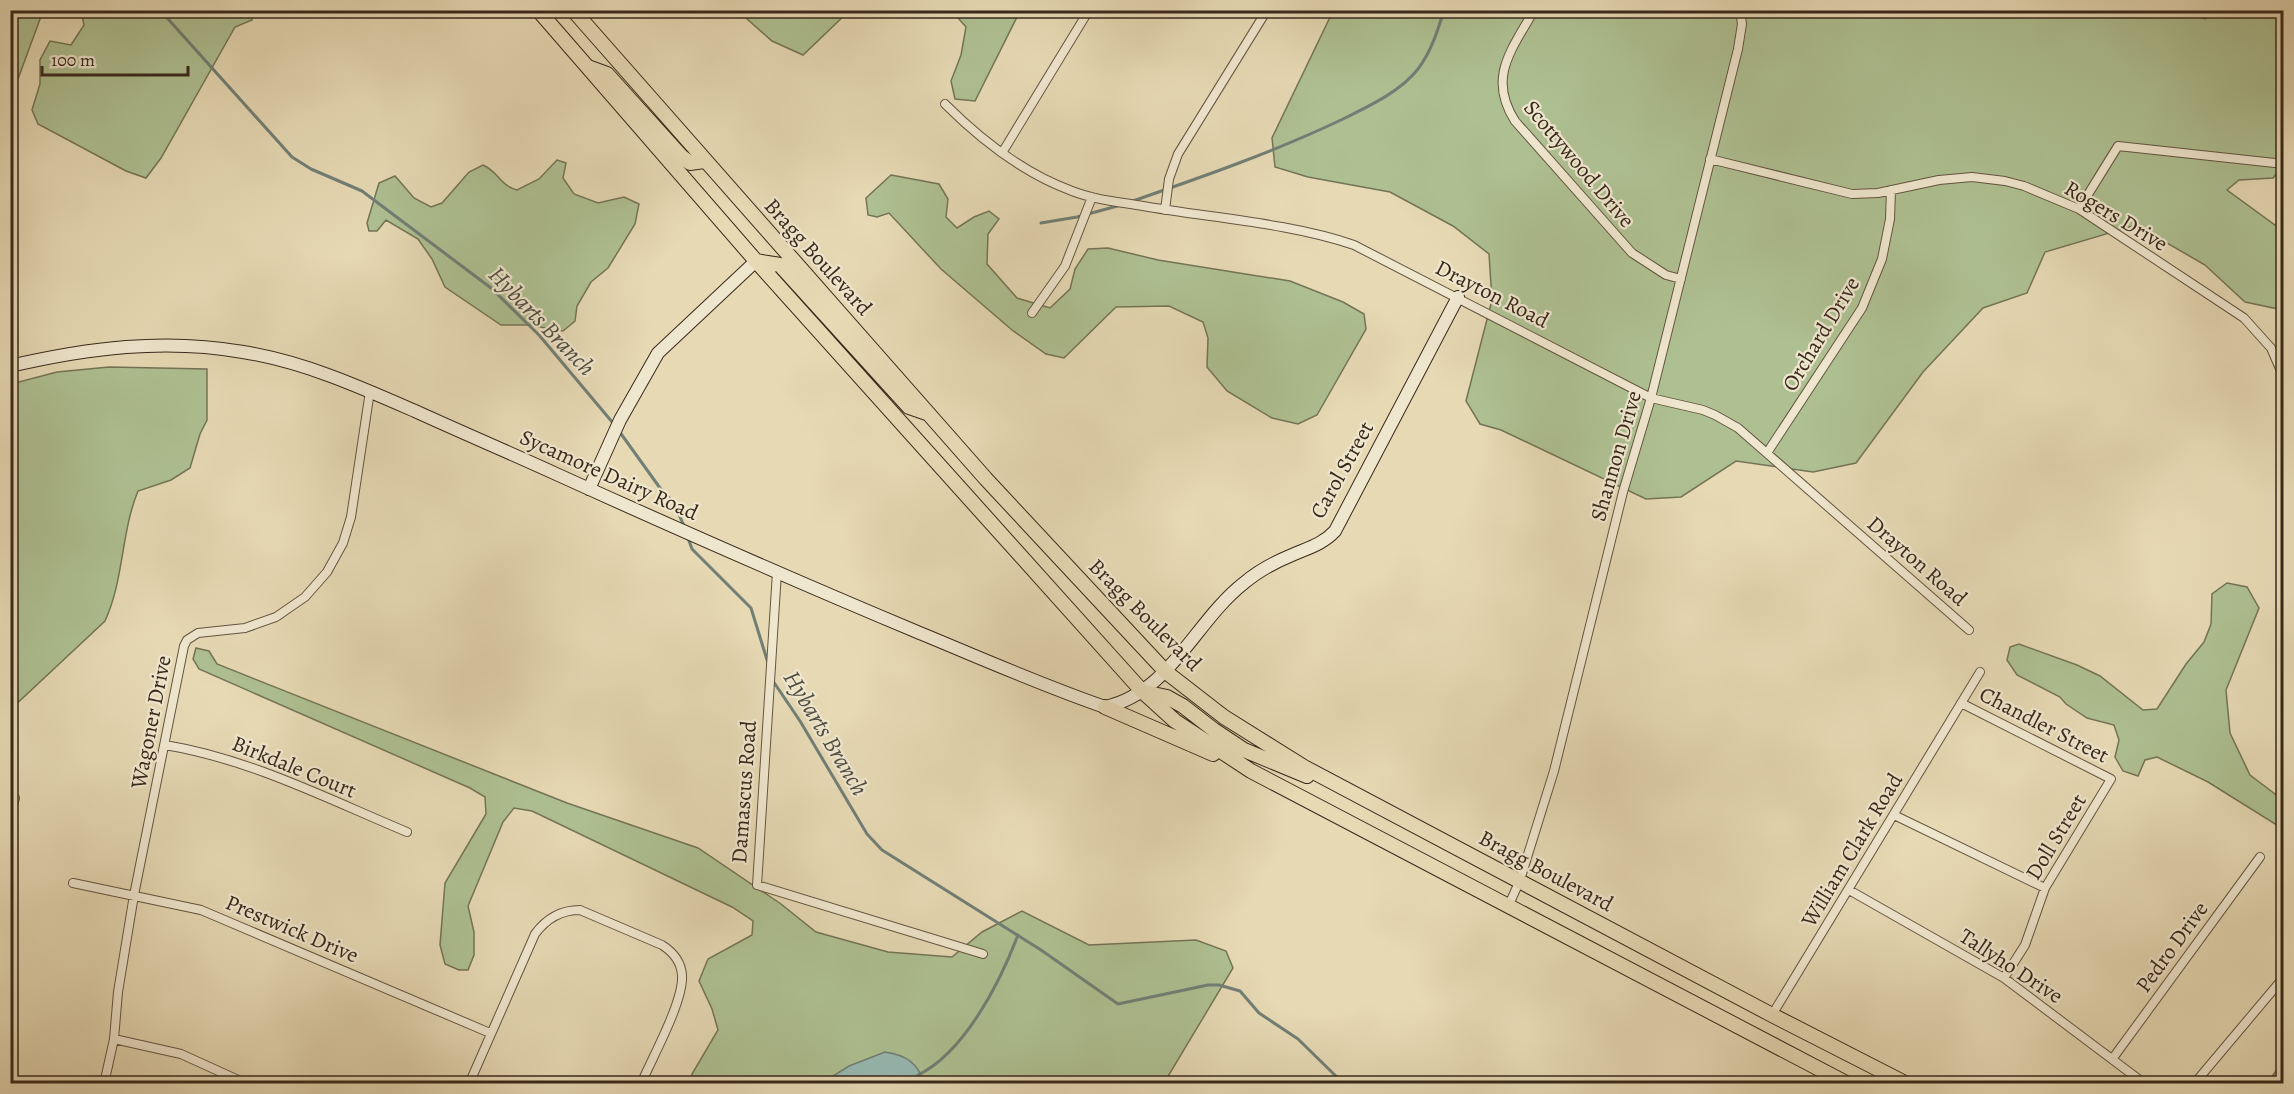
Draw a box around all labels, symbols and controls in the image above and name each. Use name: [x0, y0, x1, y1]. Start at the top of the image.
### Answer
scale bar: [42, 39, 188, 77]
text: 100 m: [51, 48, 95, 72]
street label: Scottywood Drive: [1517, 94, 1641, 234]
street label: Rogers Drive: [2059, 173, 2173, 259]
street label: Bragg Boulevard: [757, 192, 879, 322]
street label: Drayton Road: [1430, 253, 1554, 336]
water label: Hybarts Branch: [482, 259, 602, 383]
street label: Orchard Drive: [1775, 271, 1867, 397]
street label: Shannon Drive: [1583, 387, 1649, 525]
street label: Carol Street: [1303, 416, 1381, 524]
street label: Sycamore Dairy Road: [515, 422, 703, 528]
street label: Drayton Road: [1860, 509, 1974, 613]
street label: Bragg Boulevard: [1082, 552, 1208, 678]
street label: Wagoner Drive: [123, 653, 179, 792]
water label: Hybarts Branch: [776, 664, 876, 802]
street label: Chandler Street: [1974, 679, 2114, 771]
street label: Damascus Road: [724, 719, 764, 865]
street label: Birkdale Court: [227, 728, 361, 806]
street label: William Clark Road: [1794, 767, 1910, 933]
street label: Doll Street: [2019, 788, 2093, 886]
street label: Bragg Boulevard: [1473, 823, 1619, 919]
street label: Prestwick Drive: [221, 887, 363, 971]
street label: Pedro Drive: [2129, 895, 2215, 999]
street label: Tallyho Drive: [1953, 921, 2069, 1011]

